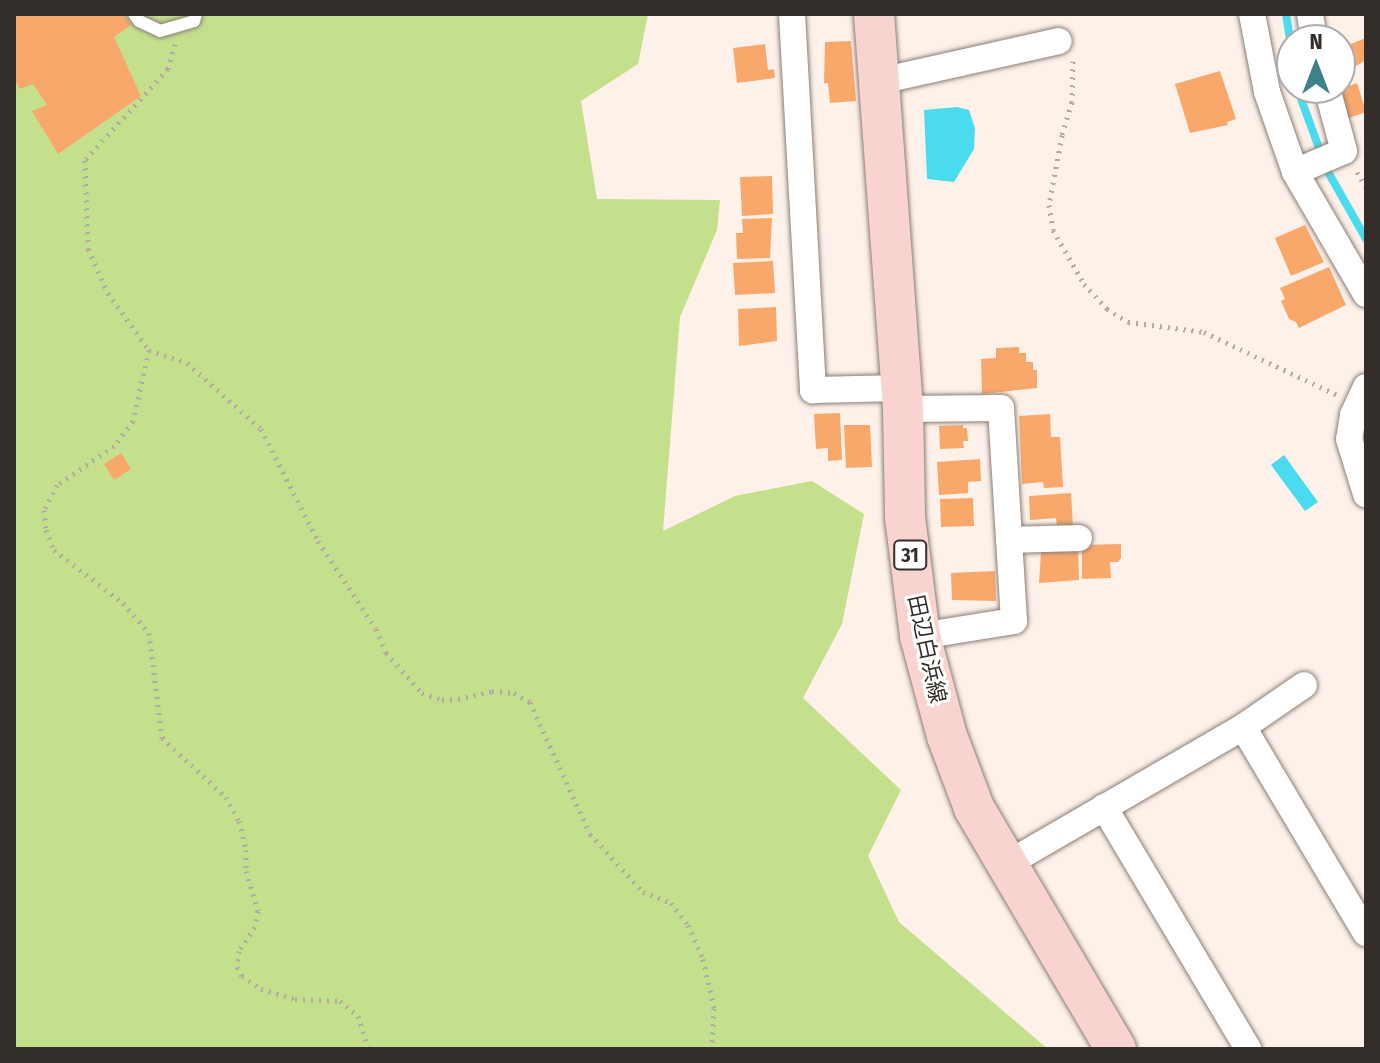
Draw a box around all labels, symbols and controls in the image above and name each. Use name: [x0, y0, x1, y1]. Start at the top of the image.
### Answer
north arrow: [1276, 24, 1356, 104]
text: N: [1309, 28, 1323, 55]
road number: 31: [892, 539, 928, 571]
street label: 田辺白浜線: [903, 592, 951, 706]

